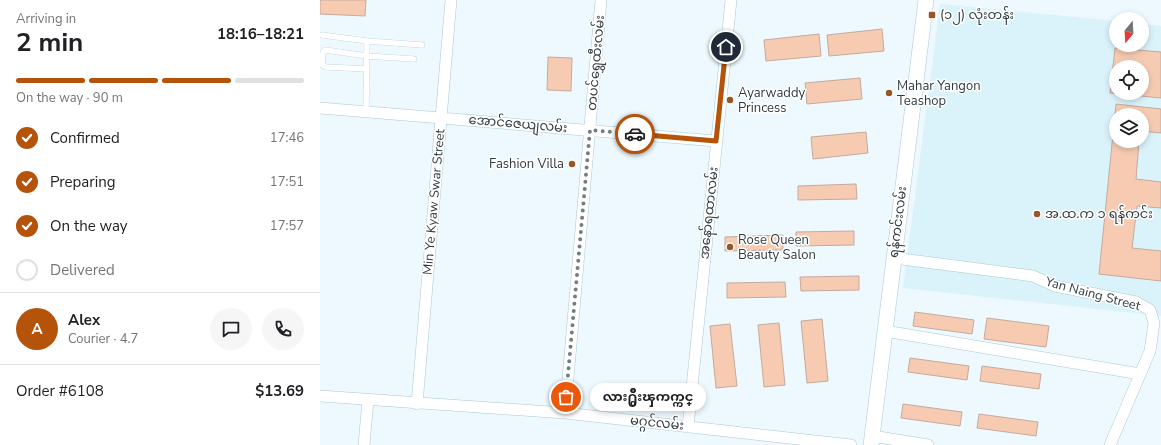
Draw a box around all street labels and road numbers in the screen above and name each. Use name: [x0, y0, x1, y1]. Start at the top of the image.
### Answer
street label: တပင်ရွှေထီးလမ်း: [583, 14, 610, 112]
street label: အောင်ဇေယျလမ်း: [468, 111, 568, 138]
street label: Min Ye Kyaw Swar Street: [419, 128, 449, 276]
street label: အနော်ရထာလမ်း: [695, 166, 724, 260]
street label: ရန်ကင်းလမ်း: [885, 185, 912, 259]
street label: Yan Naing Street: [1043, 272, 1143, 315]
street label: မဂ္ဂင်လမ်း: [629, 411, 685, 437]

